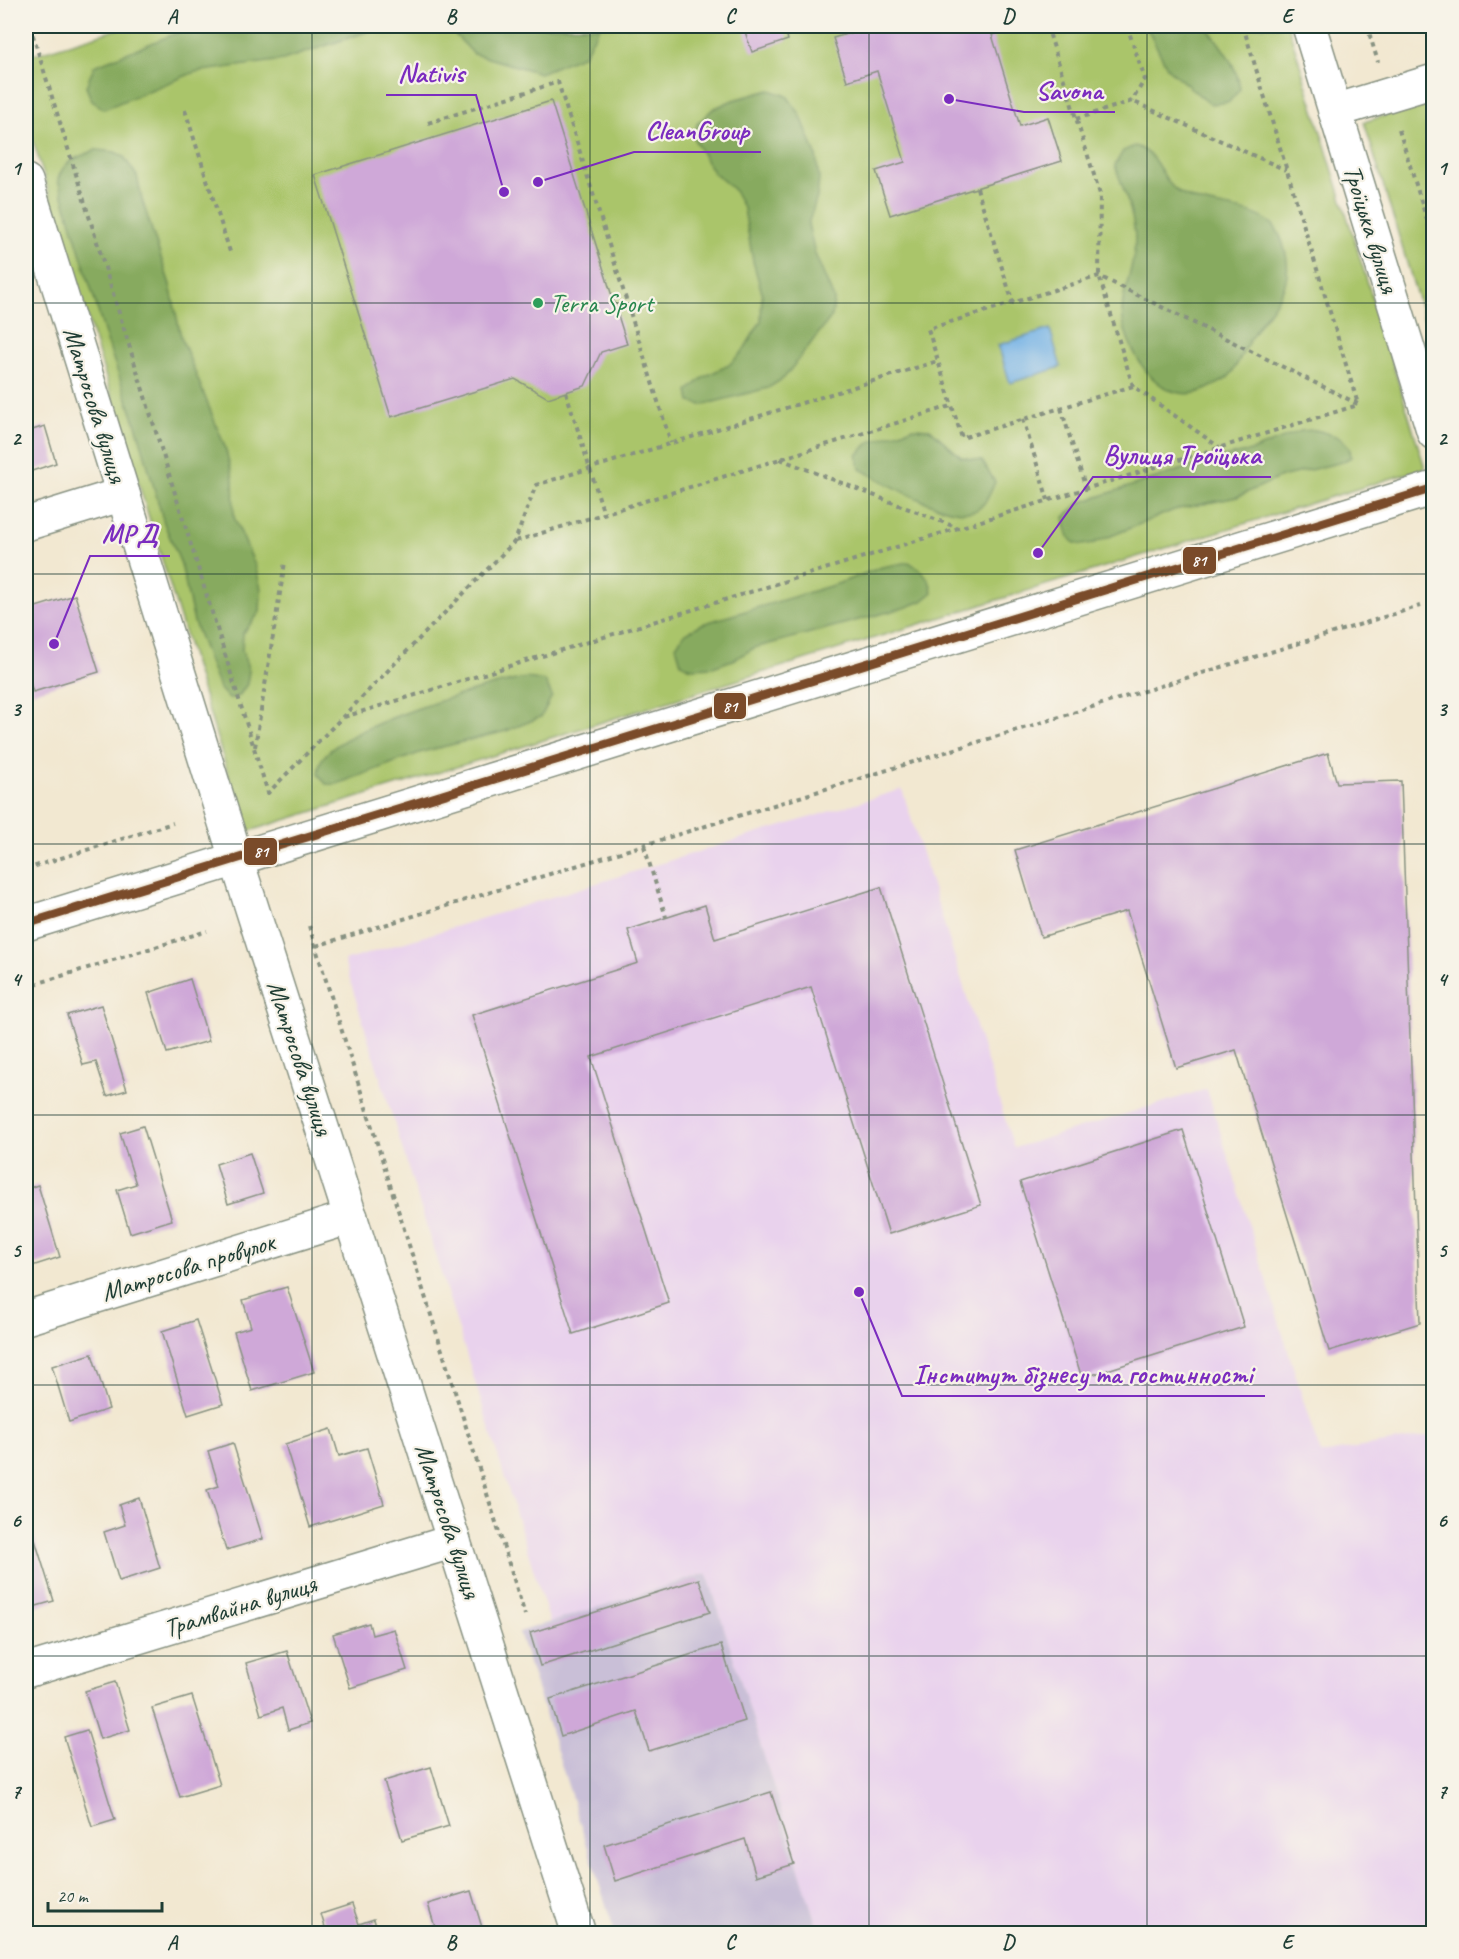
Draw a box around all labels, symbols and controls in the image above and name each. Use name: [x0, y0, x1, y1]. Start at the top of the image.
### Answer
text: A: [167, 4, 179, 29]
text: B: [446, 4, 458, 29]
text: C: [725, 4, 737, 29]
text: D: [1002, 4, 1016, 29]
text: E: [1282, 4, 1296, 29]
callout: Nativis: [386, 50, 476, 95]
text: Nativis: [398, 56, 467, 90]
callout: Savona: [1024, 67, 1115, 112]
text: Savona: [1035, 73, 1105, 107]
callout: CleanGroup: [634, 107, 761, 152]
text: CleanGroup: [645, 113, 751, 147]
text: 1: [12, 156, 23, 181]
text: 1: [1438, 156, 1449, 181]
street label: Троїцька вулиця: [1336, 161, 1407, 299]
place label: Terra Sport: [550, 287, 655, 320]
marker: Terra Sport: [531, 296, 545, 310]
street label: Матросова вулиця: [56, 323, 135, 488]
text: 2: [12, 426, 23, 451]
text: 2: [1438, 426, 1449, 451]
callout: Вулиця Троїцька: [1093, 432, 1271, 477]
text: Вулиця Троїцька: [1103, 438, 1263, 472]
callout: МРД: [90, 511, 170, 556]
text: МРД: [102, 517, 160, 551]
line badge: 81: [1182, 546, 1217, 575]
text: 81: [1192, 551, 1208, 571]
line badge: 81: [713, 692, 747, 720]
text: 3: [12, 697, 23, 722]
text: 81: [723, 697, 739, 717]
text: 3: [1438, 697, 1449, 722]
line badge: 81: [243, 837, 278, 866]
text: 81: [254, 842, 270, 862]
text: 4: [12, 967, 24, 992]
text: 4: [1438, 967, 1450, 992]
street label: Матросова вулиця: [259, 976, 341, 1141]
street label: Матросова провулок: [97, 1225, 280, 1309]
text: 5: [12, 1238, 23, 1263]
text: 5: [1438, 1238, 1449, 1263]
callout: Інститут бізнесу та гостинності: [902, 1351, 1265, 1396]
text: Інститут бізнесу та гостинності: [914, 1357, 1256, 1392]
street label: Матросова вулиця: [407, 1439, 489, 1604]
text: 6: [11, 1508, 22, 1533]
text: 6: [1437, 1508, 1448, 1533]
street label: Трамвайна вулиця: [160, 1567, 322, 1645]
text: 7: [12, 1779, 23, 1804]
text: 7: [1438, 1779, 1449, 1804]
scale bar: [48, 1875, 162, 1913]
text: 20 m: [57, 1885, 90, 1907]
text: A: [167, 1930, 179, 1955]
text: B: [446, 1930, 458, 1955]
text: C: [725, 1930, 737, 1955]
text: D: [1002, 1930, 1016, 1955]
text: E: [1282, 1930, 1296, 1955]

